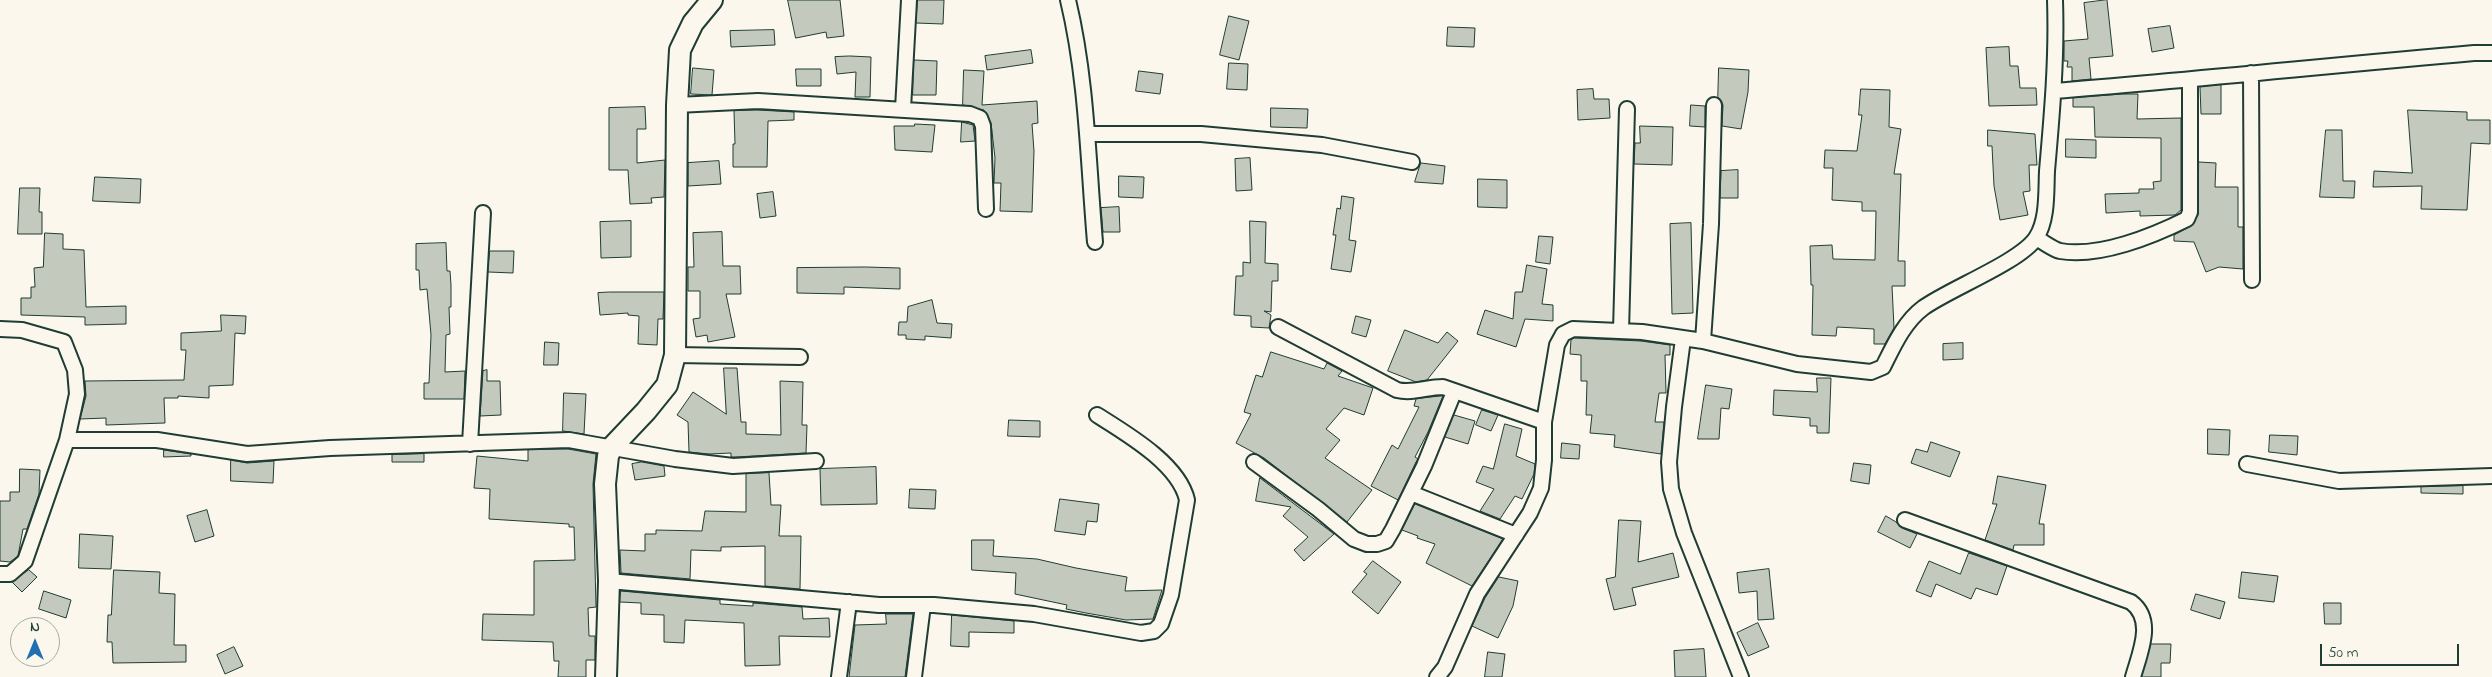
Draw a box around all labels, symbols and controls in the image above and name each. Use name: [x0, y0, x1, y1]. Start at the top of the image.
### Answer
north arrow: [10, 617, 60, 667]
text: N: [30, 617, 40, 638]
scale bar: [2322, 634, 2461, 666]
text: 50 m: [2328, 642, 2358, 664]

